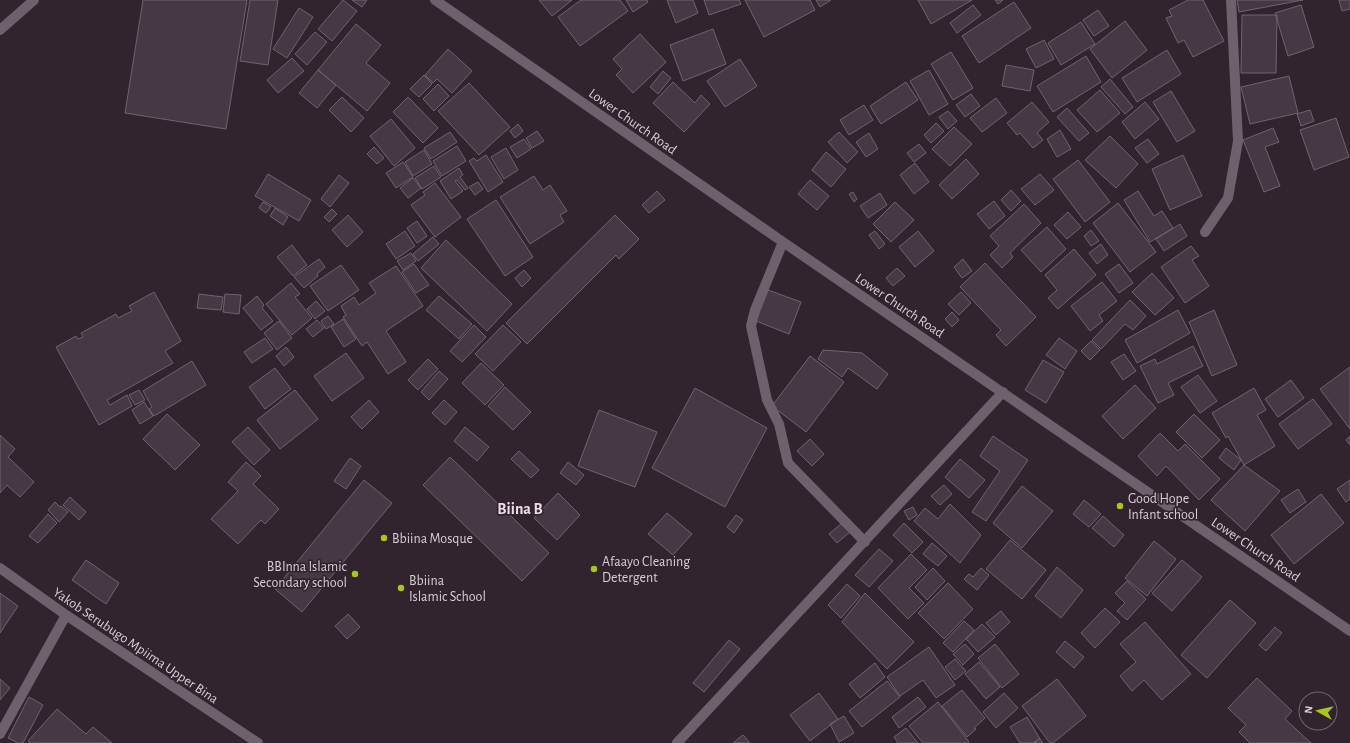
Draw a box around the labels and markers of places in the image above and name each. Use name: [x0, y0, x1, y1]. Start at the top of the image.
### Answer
place label: Good Hope Infant school: [1128, 492, 1198, 522]
marker: Good Hope Infant school: [1115, 501, 1125, 511]
place label: Bbiina Mosque: [392, 532, 473, 546]
marker: Bbiina Mosque: [379, 533, 389, 543]
place label: Afaayo Cleaning Detergent: [602, 555, 690, 585]
place label: BBInna Islamic Secondary school: [253, 560, 348, 590]
marker: Afaayo Cleaning Detergent: [589, 564, 599, 574]
marker: BBInna Islamic Secondary school: [350, 569, 360, 579]
place label: Bbiina Islamic School: [409, 574, 486, 604]
marker: Bbiina Islamic School: [396, 583, 406, 593]

